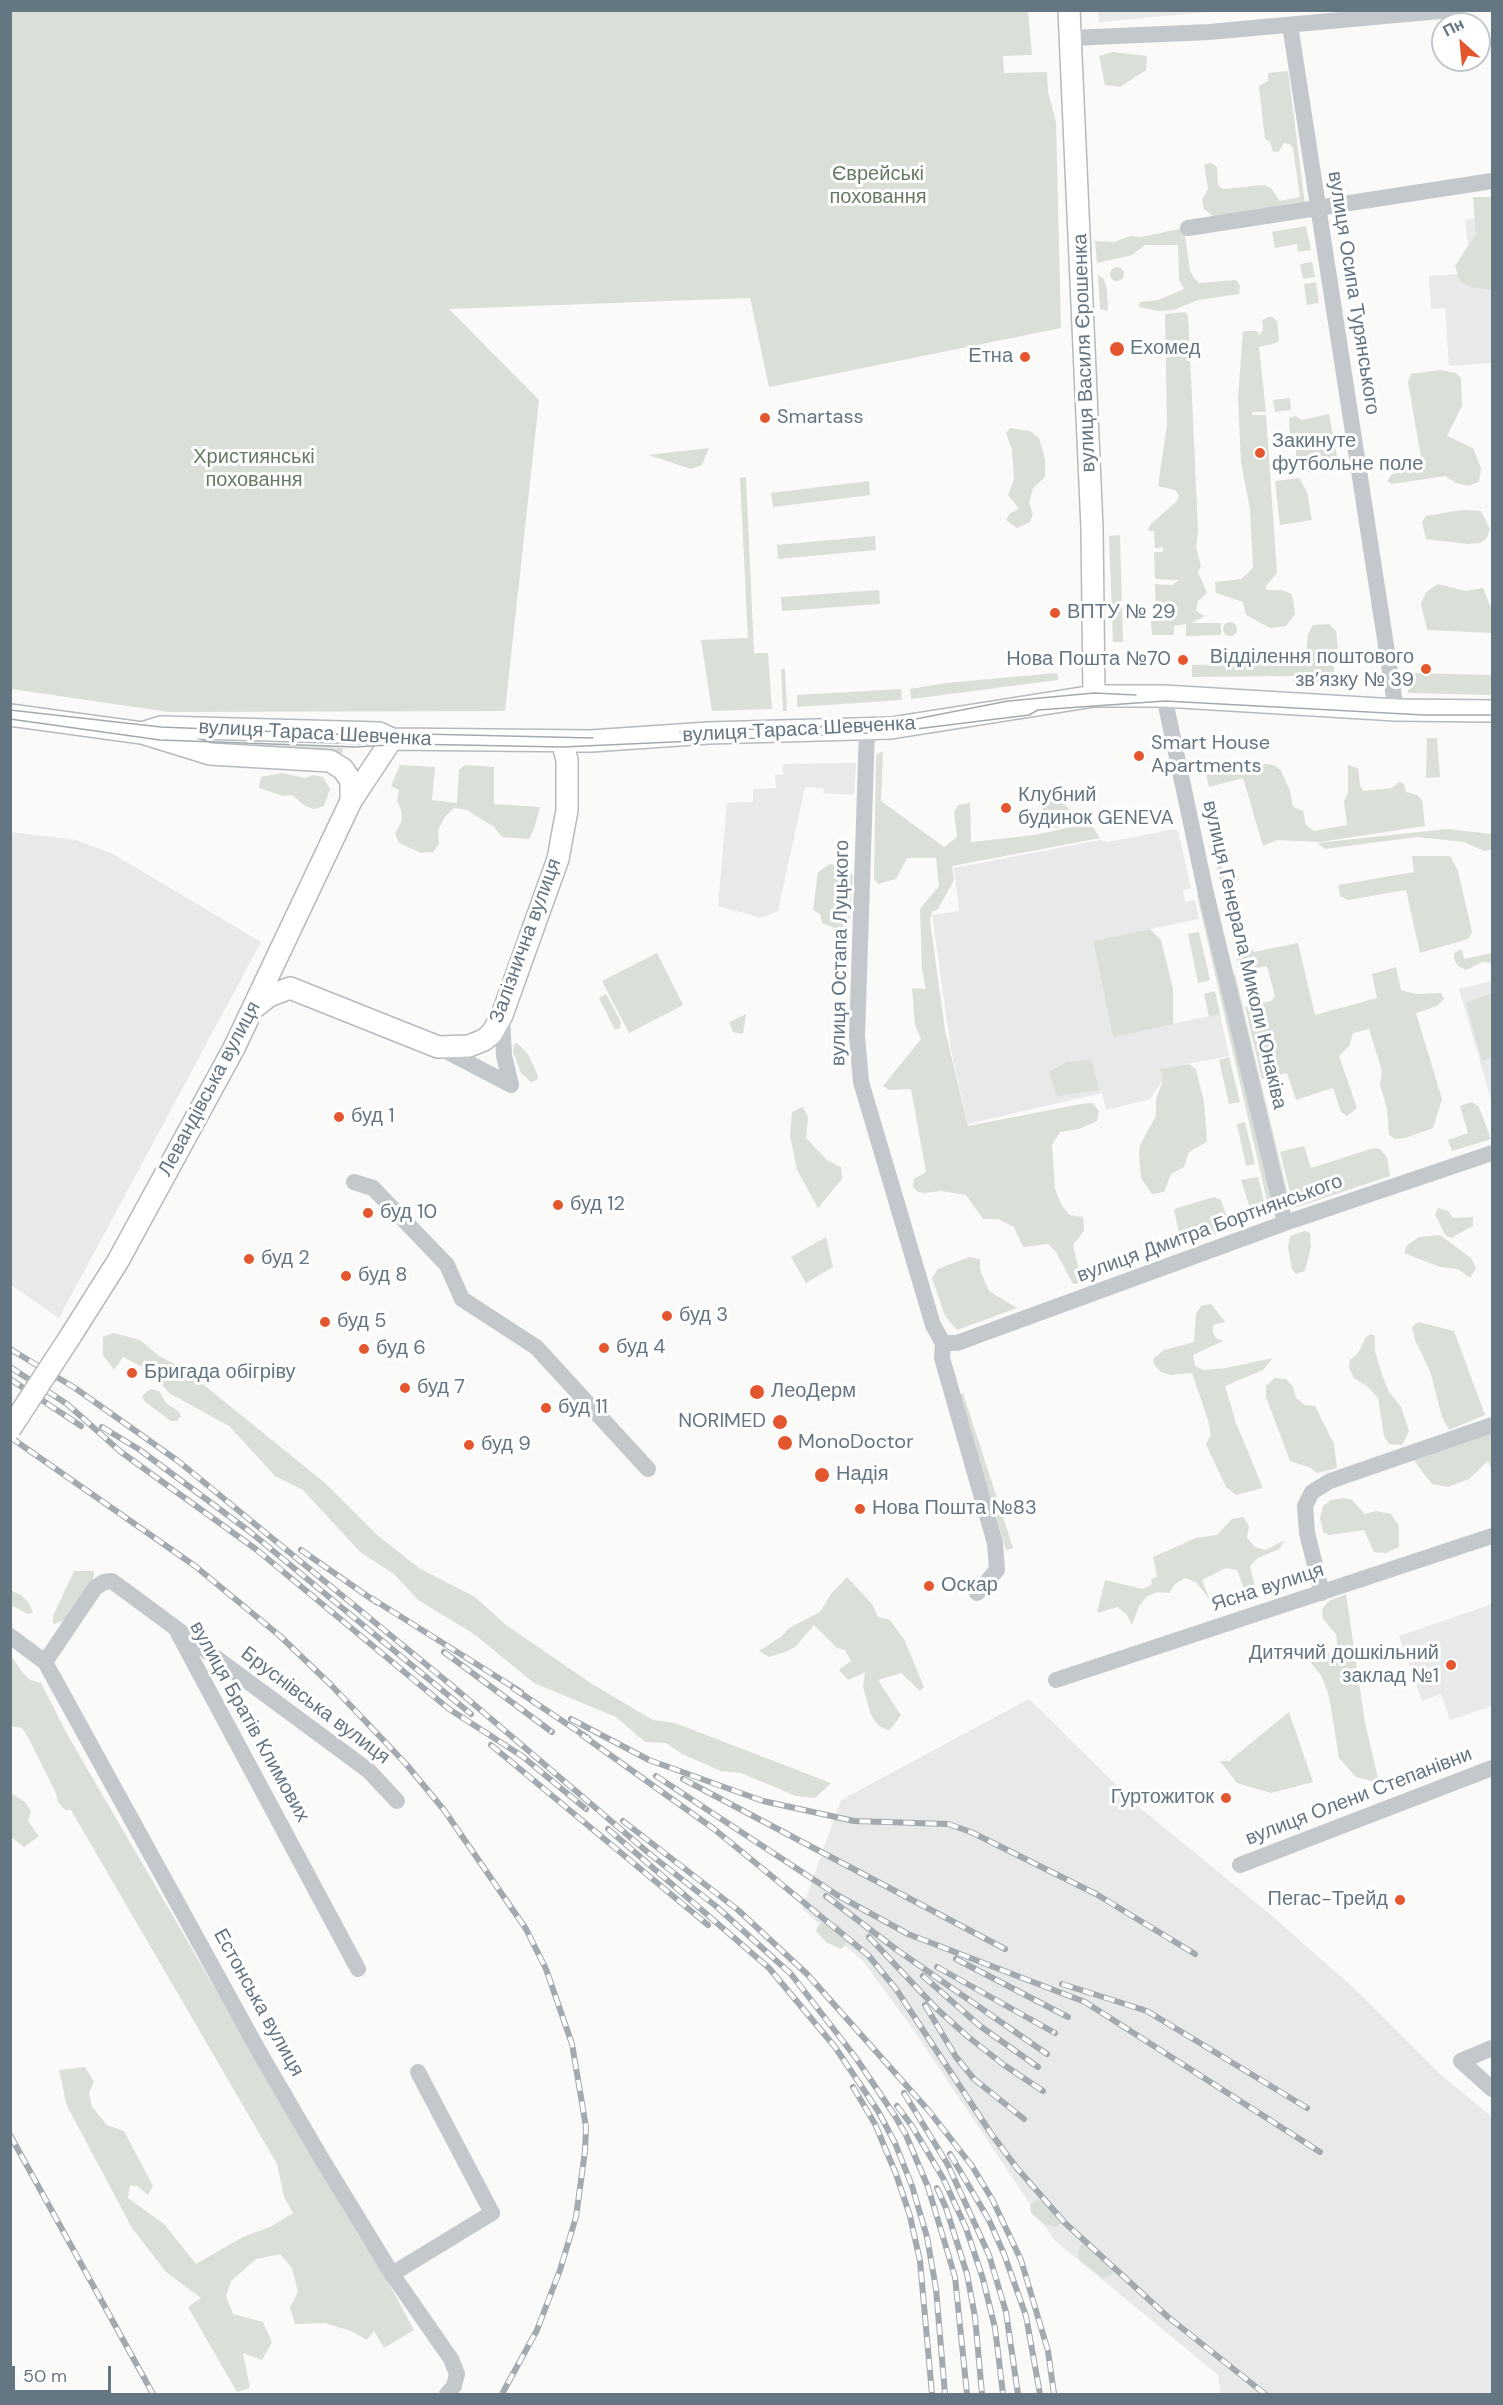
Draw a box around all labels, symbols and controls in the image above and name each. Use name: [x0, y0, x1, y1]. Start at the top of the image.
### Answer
north arrow: [1431, 12, 1491, 72]
text: Пн: [1439, 13, 1468, 41]
park label: Єврейські поховання: [829, 163, 927, 210]
street label: вулиця Осипа Турянського: [1322, 169, 1384, 417]
street label: вулиця Василя Єрошенка: [1069, 233, 1101, 473]
place label: Ехомед: [1130, 337, 1200, 361]
marker: Ехомед: [1108, 340, 1126, 358]
place label: Етна: [968, 345, 1013, 369]
marker: Етна: [1018, 350, 1032, 364]
place label: Smartass: [777, 406, 863, 430]
marker: Smartass: [758, 411, 772, 425]
place label: Закинуте футбольне поле: [1272, 430, 1423, 477]
park label: Християнські поховання: [193, 446, 315, 493]
marker: Закинуте футбольне поле: [1253, 446, 1267, 460]
place label: ВПТУ № 29: [1067, 601, 1176, 625]
marker: ВПТУ № 29: [1048, 606, 1062, 620]
place label: Відділення поштового зв’язку № 39: [1210, 646, 1414, 693]
place label: Нова Пошта №70: [1006, 648, 1171, 672]
marker: Нова Пошта №70: [1176, 653, 1190, 667]
marker: Відділення поштового зв’язку № 39: [1419, 662, 1433, 676]
street label: вулиця Тараса Шевченка: [682, 712, 916, 748]
street label: вулиця Тараса Шевченка: [198, 716, 432, 752]
place label: Smart House Apartments: [1151, 732, 1270, 779]
marker: Smart House Apartments: [1132, 749, 1146, 763]
place label: Клубний будинок GENEVA: [1018, 784, 1174, 831]
street label: вулиця Генерала Миколи Юнаківа: [1197, 798, 1291, 1112]
marker: Клубний будинок GENEVA: [999, 801, 1013, 815]
street label: вулиця Остапа Луцького: [827, 840, 855, 1066]
street label: Залізнична вулиця: [485, 855, 567, 1027]
street label: Левандівська вулиця: [154, 998, 266, 1180]
place label: буд 1: [351, 1105, 395, 1129]
marker: буд 1: [332, 1110, 346, 1124]
street label: вулиця Дмитра Бортнянського: [1074, 1170, 1346, 1288]
place label: буд 12: [570, 1193, 625, 1217]
marker: буд 12: [551, 1198, 565, 1212]
place label: буд 10: [380, 1201, 437, 1225]
marker: буд 10: [361, 1206, 375, 1220]
place label: буд 2: [261, 1247, 310, 1271]
marker: буд 2: [242, 1252, 256, 1266]
place label: буд 8: [358, 1264, 408, 1288]
marker: буд 8: [339, 1269, 353, 1283]
place label: буд 3: [679, 1304, 728, 1328]
marker: буд 3: [660, 1309, 674, 1323]
place label: буд 5: [337, 1310, 387, 1334]
marker: буд 5: [318, 1315, 332, 1329]
place label: буд 4: [616, 1336, 665, 1360]
place label: буд 6: [376, 1337, 426, 1361]
marker: буд 4: [597, 1341, 611, 1355]
marker: буд 6: [357, 1342, 371, 1356]
place label: Бригада обігріву: [144, 1361, 296, 1385]
marker: Бригада обігріву: [125, 1366, 139, 1380]
place label: буд 7: [417, 1376, 465, 1400]
place label: ЛеоДерм: [771, 1380, 856, 1404]
marker: буд 7: [398, 1381, 412, 1395]
marker: ЛеоДерм: [748, 1383, 766, 1401]
place label: буд 11: [558, 1396, 608, 1420]
marker: буд 11: [539, 1401, 553, 1415]
place label: NORIMED: [678, 1410, 766, 1434]
marker: NORIMED: [771, 1413, 789, 1431]
place label: MonoDoctor: [798, 1431, 914, 1455]
place label: буд 9: [481, 1433, 531, 1457]
marker: MonoDoctor: [776, 1434, 794, 1452]
marker: буд 9: [462, 1438, 476, 1452]
place label: Надія: [836, 1463, 889, 1487]
marker: Надія: [813, 1466, 831, 1484]
place label: Нова Пошта №83: [872, 1497, 1037, 1521]
marker: Нова Пошта №83: [853, 1502, 867, 1516]
street label: Ясна вулиця: [1209, 1559, 1327, 1617]
place label: Оскар: [941, 1574, 998, 1598]
marker: Оскар: [922, 1579, 936, 1593]
street label: вулиця Братів Климових: [184, 1617, 314, 1827]
street label: Бруснівська вулиця: [236, 1642, 394, 1770]
place label: Дитячий дошкільний заклад №1: [1249, 1642, 1439, 1689]
marker: Дитячий дошкільний заклад №1: [1444, 1658, 1458, 1672]
street label: вулиця Олени Степанівни: [1242, 1743, 1476, 1851]
place label: Гуртожиток: [1111, 1786, 1214, 1810]
marker: Гуртожиток: [1219, 1791, 1233, 1805]
place label: Пегас-Трейд: [1268, 1888, 1388, 1912]
marker: Пегас-Трейд: [1393, 1893, 1407, 1907]
street label: Естонська вулиця: [207, 1925, 309, 2081]
scale bar: [15, 2354, 114, 2392]
text: 50 m: [23, 2364, 67, 2388]

